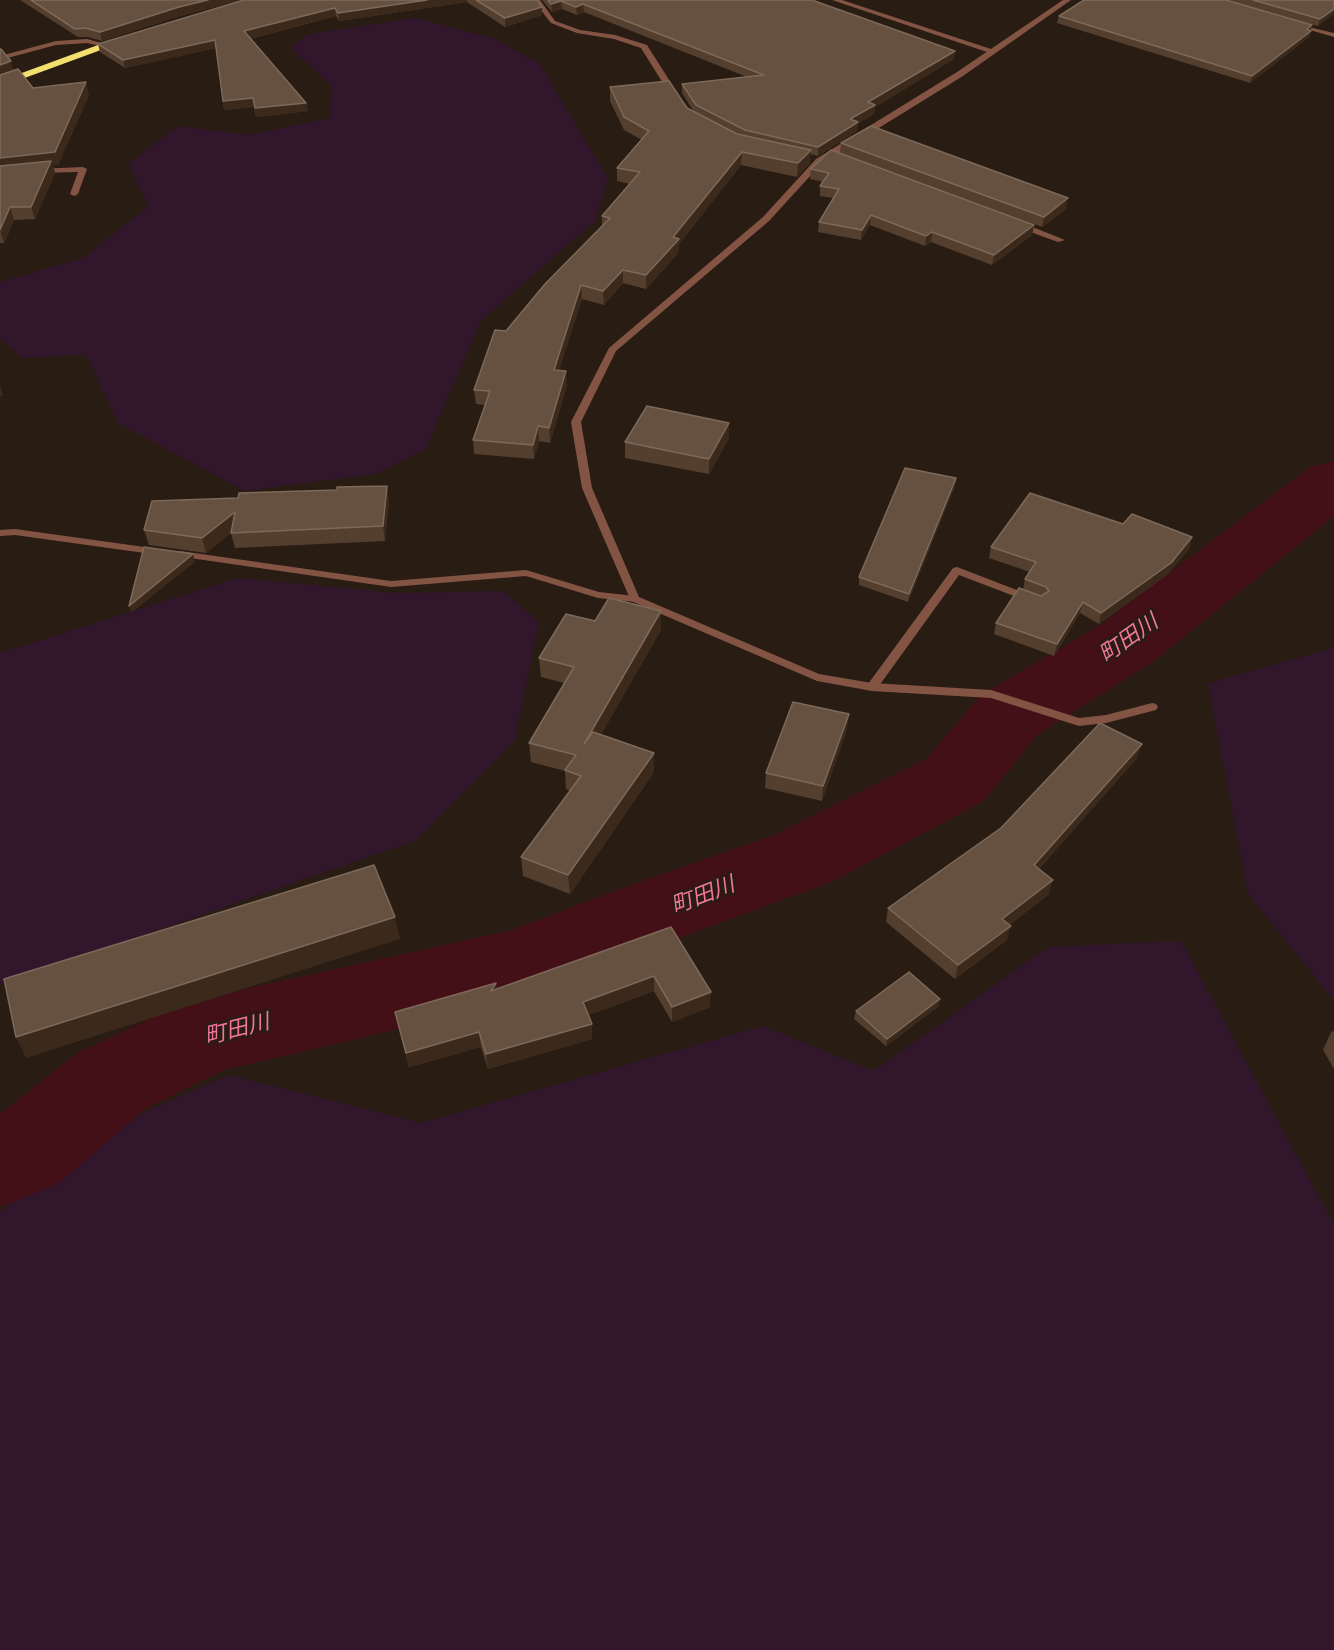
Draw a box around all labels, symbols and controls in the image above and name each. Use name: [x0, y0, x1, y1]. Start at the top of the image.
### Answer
water label: 町田川: [1094, 609, 1164, 669]
water label: 町田川: [667, 872, 739, 920]
water label: 町田川: [202, 1009, 272, 1051]

